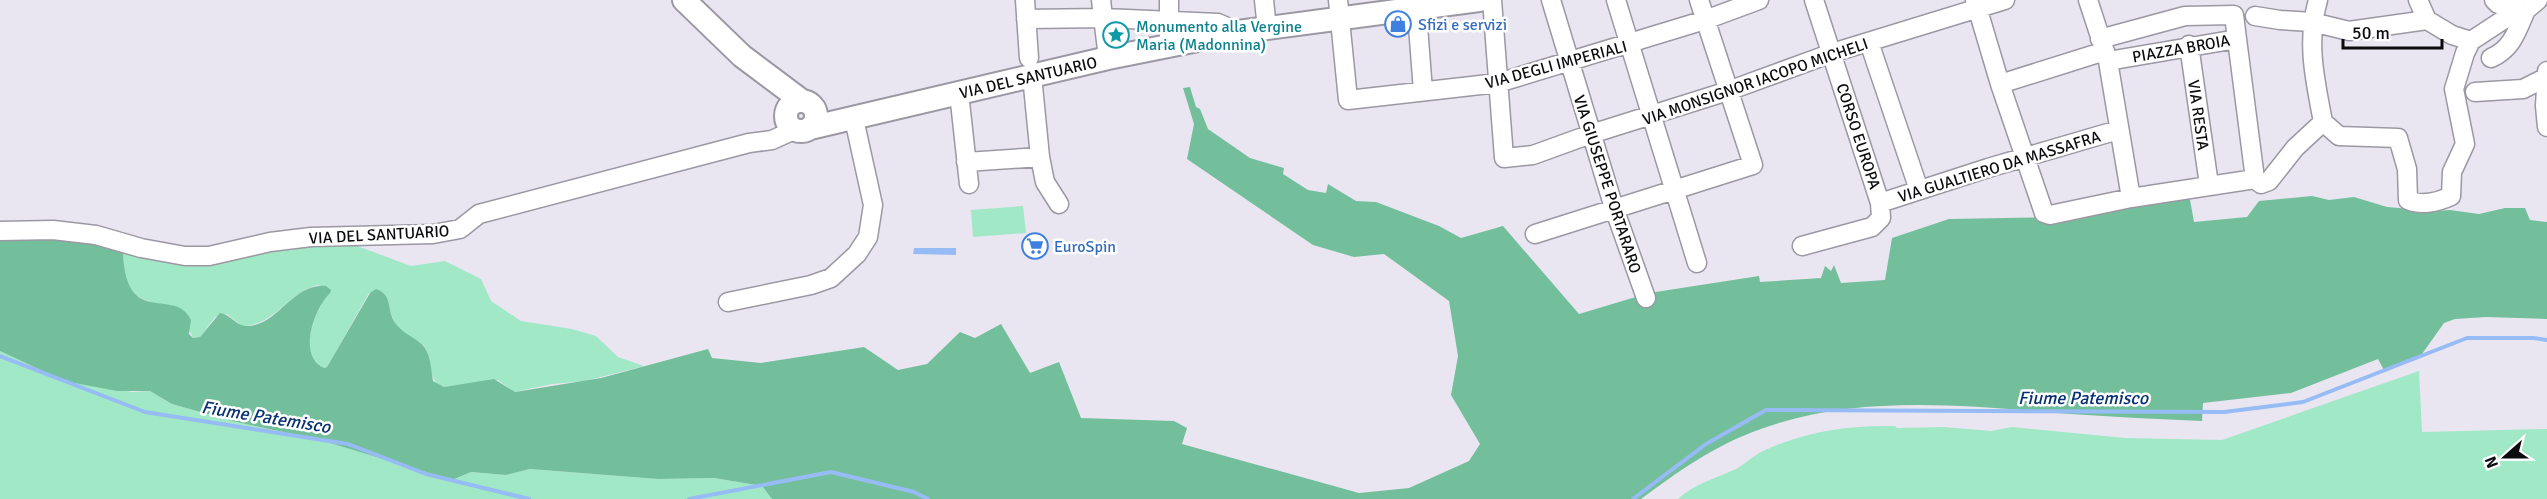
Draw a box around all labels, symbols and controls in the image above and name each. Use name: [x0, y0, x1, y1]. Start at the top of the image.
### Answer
shop icon: Sfizi e servizi: [1383, 9, 1413, 39]
scale bar: [2343, 12, 2442, 50]
place label: Sfizi e servizi: [1418, 15, 1507, 35]
place label: Monumento alla Vergine Maria (Madonnina): [1136, 17, 1302, 55]
place icon: Monumento alla Vergine Maria (Madonnina): [1101, 20, 1131, 50]
text: 50 m: [2352, 22, 2390, 44]
street label: PIAZZA BROIA: [2131, 31, 2232, 67]
street label: VIA MONSIGNOR IACOPO MICHELI: [1640, 34, 1871, 130]
street label: VIA DEGLI IMPERIALI: [1483, 36, 1629, 94]
street label: VIA DEL SANTUARIO: [957, 52, 1099, 104]
street label: VIA RESTA: [2183, 79, 2213, 152]
street label: CORSO EUROPA: [1832, 81, 1885, 192]
street label: VIA GIUSEPPE PORTARARO: [1569, 93, 1645, 276]
street label: VIA GUALTIERO DA MASSAFRA: [1896, 127, 2103, 207]
street label: VIA DEL SANTUARIO: [308, 221, 450, 249]
supermarket icon: EuroSpin: [1020, 231, 1050, 261]
place label: EuroSpin: [1054, 237, 1116, 257]
water label: Fiume Patemisco: [2018, 387, 2150, 409]
water label: Fiume Patemisco: [200, 396, 334, 438]
north arrow: [2475, 427, 2535, 487]
text: N: [2481, 453, 2503, 471]

